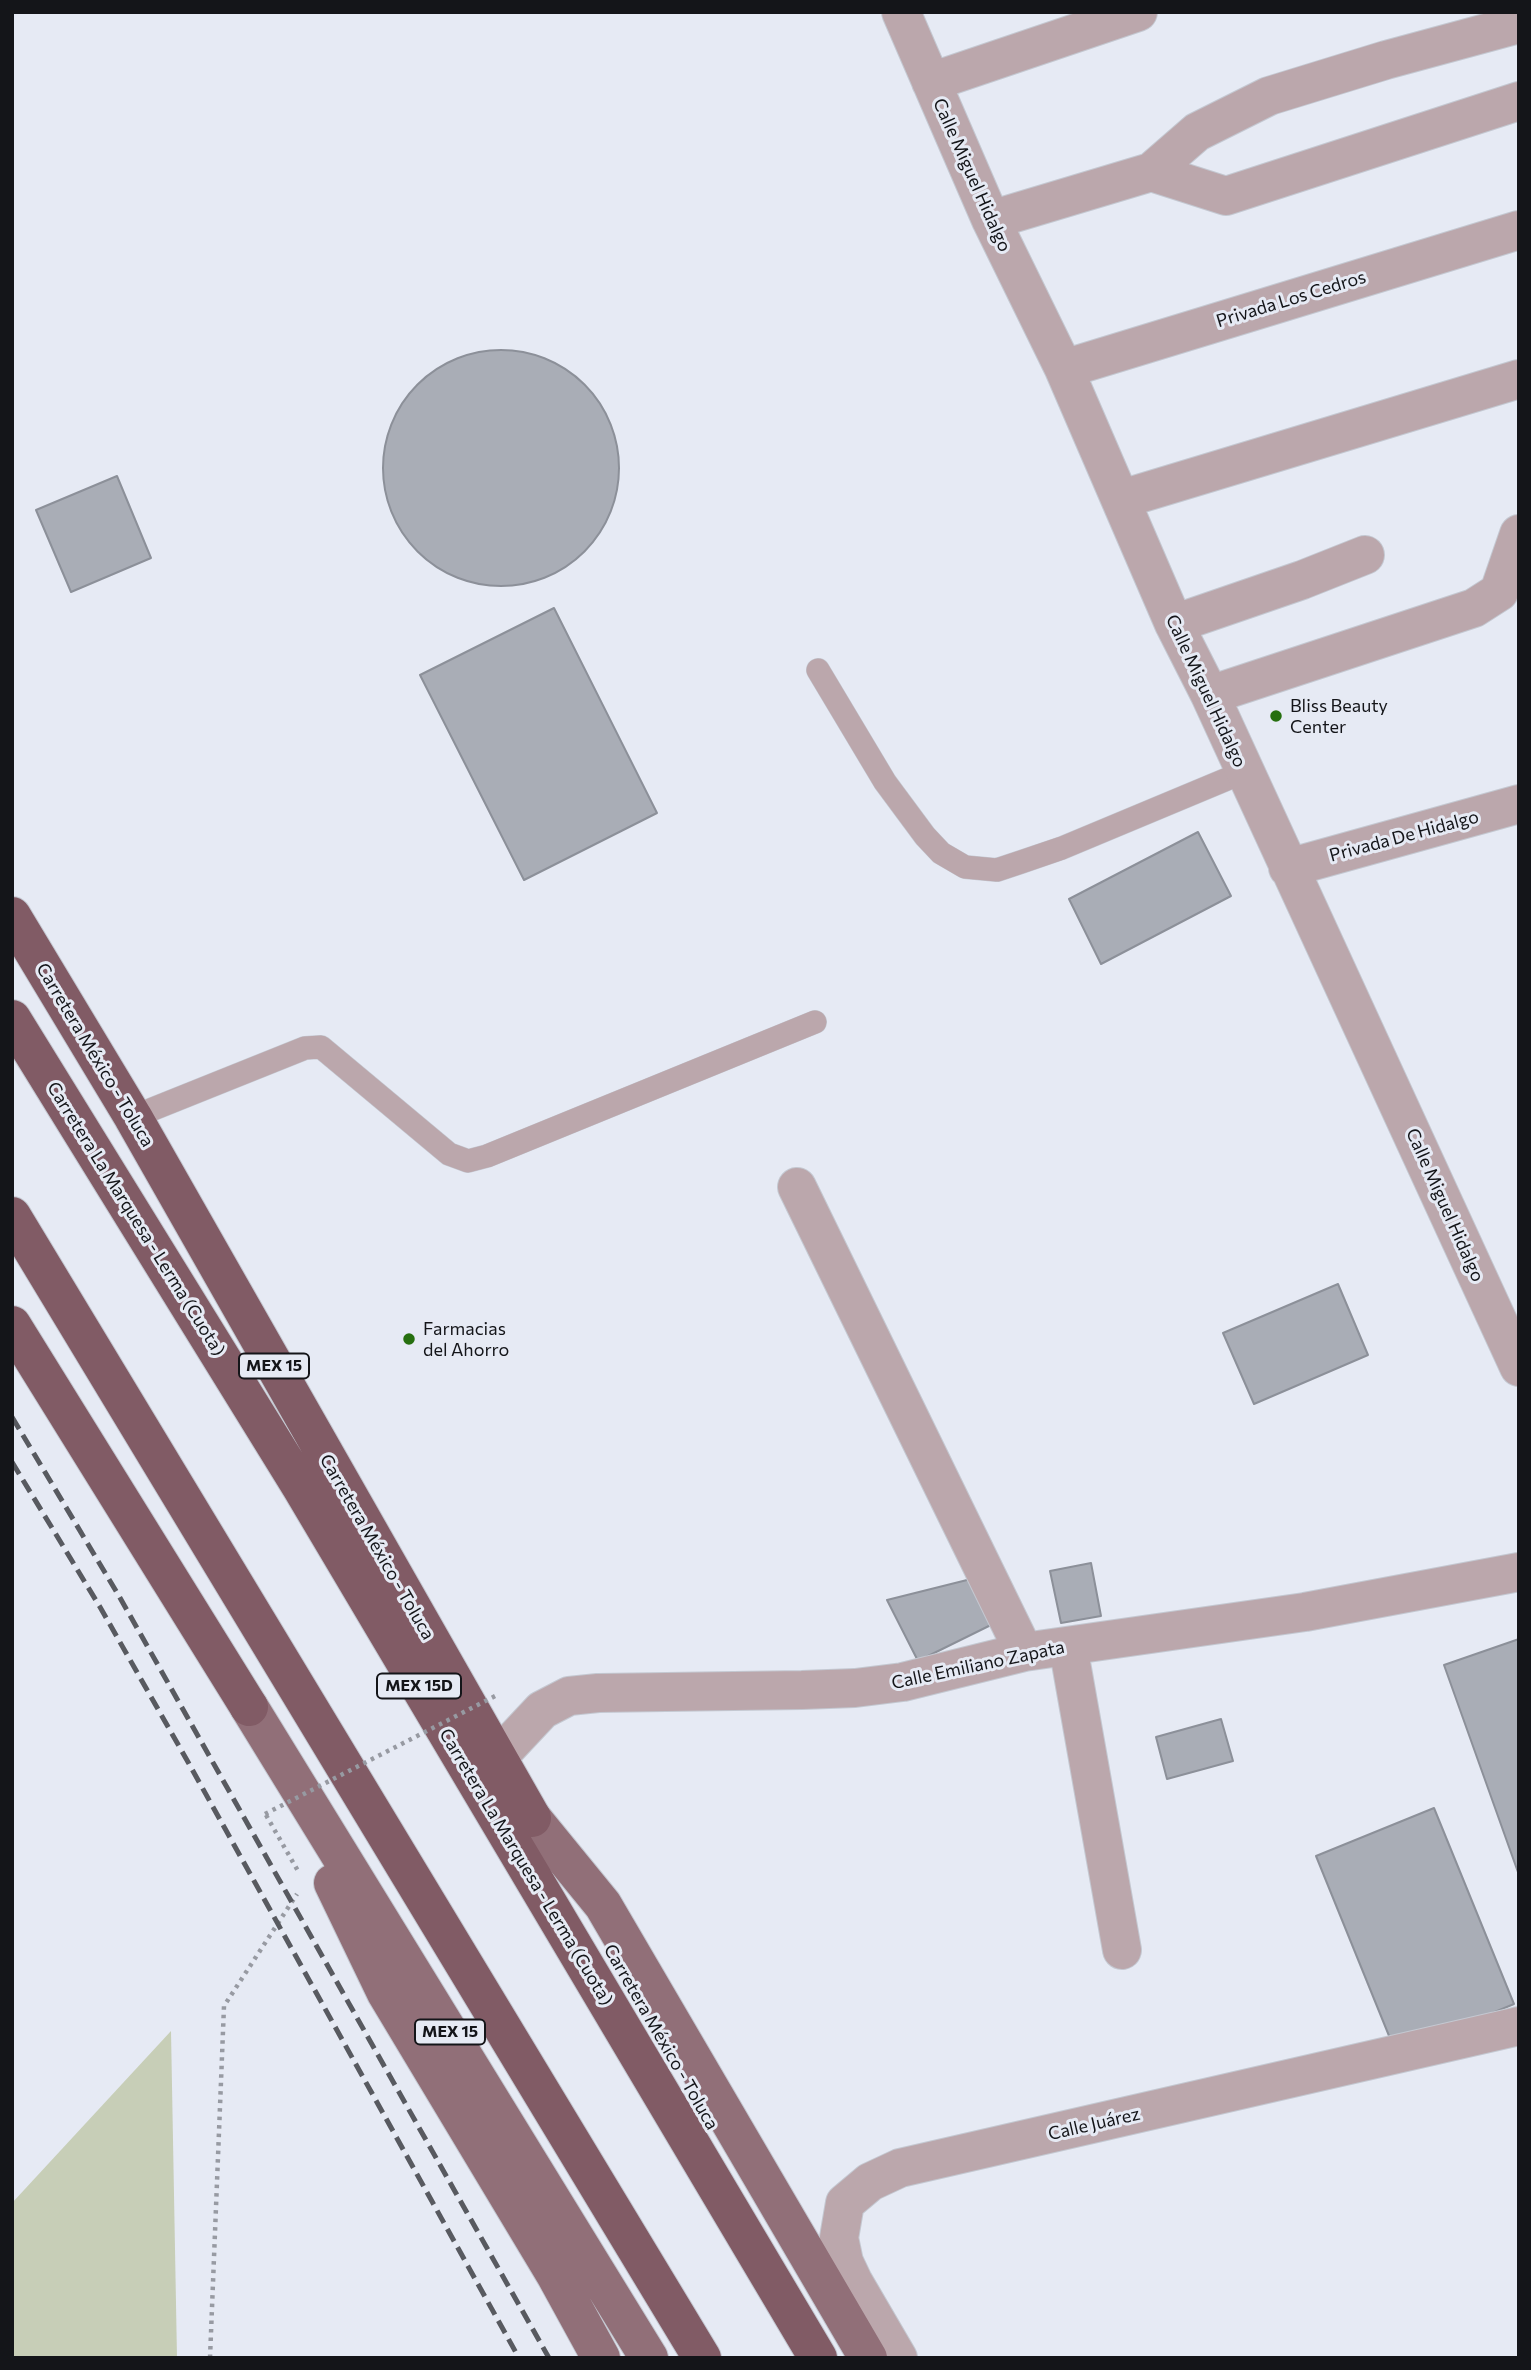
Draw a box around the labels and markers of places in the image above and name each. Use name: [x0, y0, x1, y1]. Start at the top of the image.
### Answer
place label: Bliss Beauty Center: [1290, 695, 1388, 738]
marker: Bliss Beauty Center: [1268, 708, 1284, 724]
place label: Farmacias del Ahorro: [423, 1318, 509, 1360]
marker: Farmacias del Ahorro: [401, 1331, 417, 1347]

